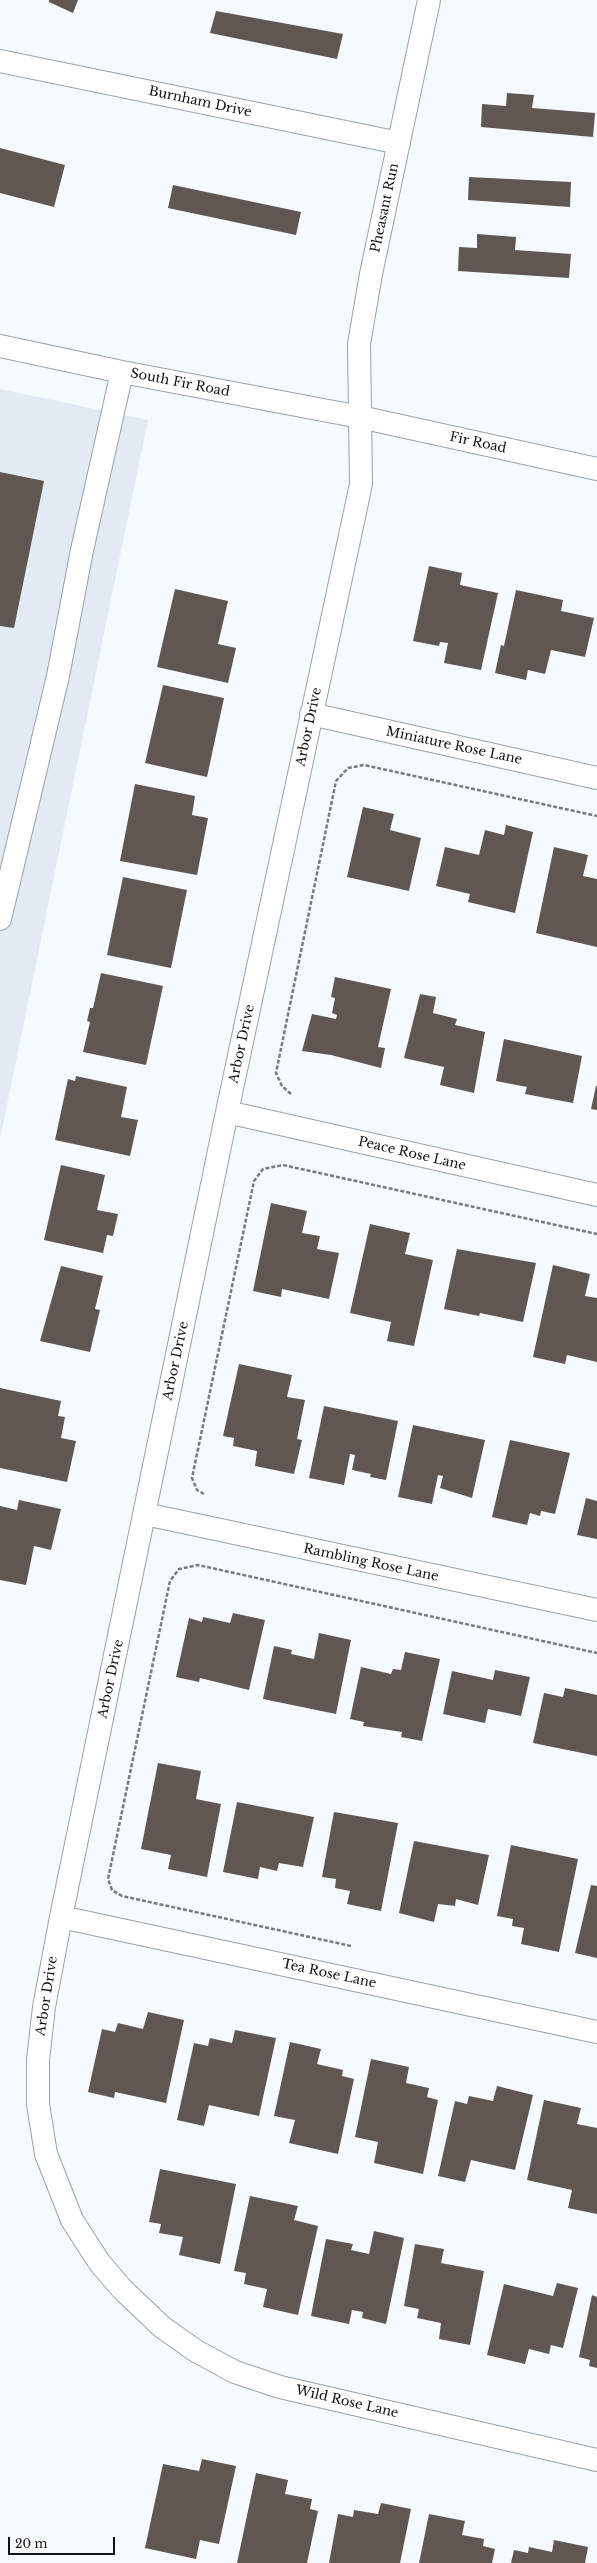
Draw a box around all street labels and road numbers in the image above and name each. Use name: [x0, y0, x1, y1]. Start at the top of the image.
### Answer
street label: Burnham Drive: [147, 83, 253, 121]
street label: Pheasant Run: [368, 162, 402, 254]
street label: South Fir Road: [129, 366, 231, 400]
street label: Fir Road: [448, 429, 508, 457]
street label: Arbor Drive: [293, 686, 325, 768]
street label: Miniature Rose Lane: [384, 724, 524, 768]
street label: Arbor Drive: [226, 1003, 258, 1085]
street label: Peace Rose Lane: [357, 1134, 467, 1174]
street label: Arbor Drive: [160, 1320, 192, 1402]
street label: Rambling Rose Lane: [302, 1541, 440, 1585]
street label: Arbor Drive: [95, 1638, 127, 1720]
street label: Arbor Drive: [33, 1955, 61, 2037]
street label: Tea Rose Lane: [280, 1956, 378, 1992]
street label: Wild Rose Lane: [294, 2383, 400, 2421]

